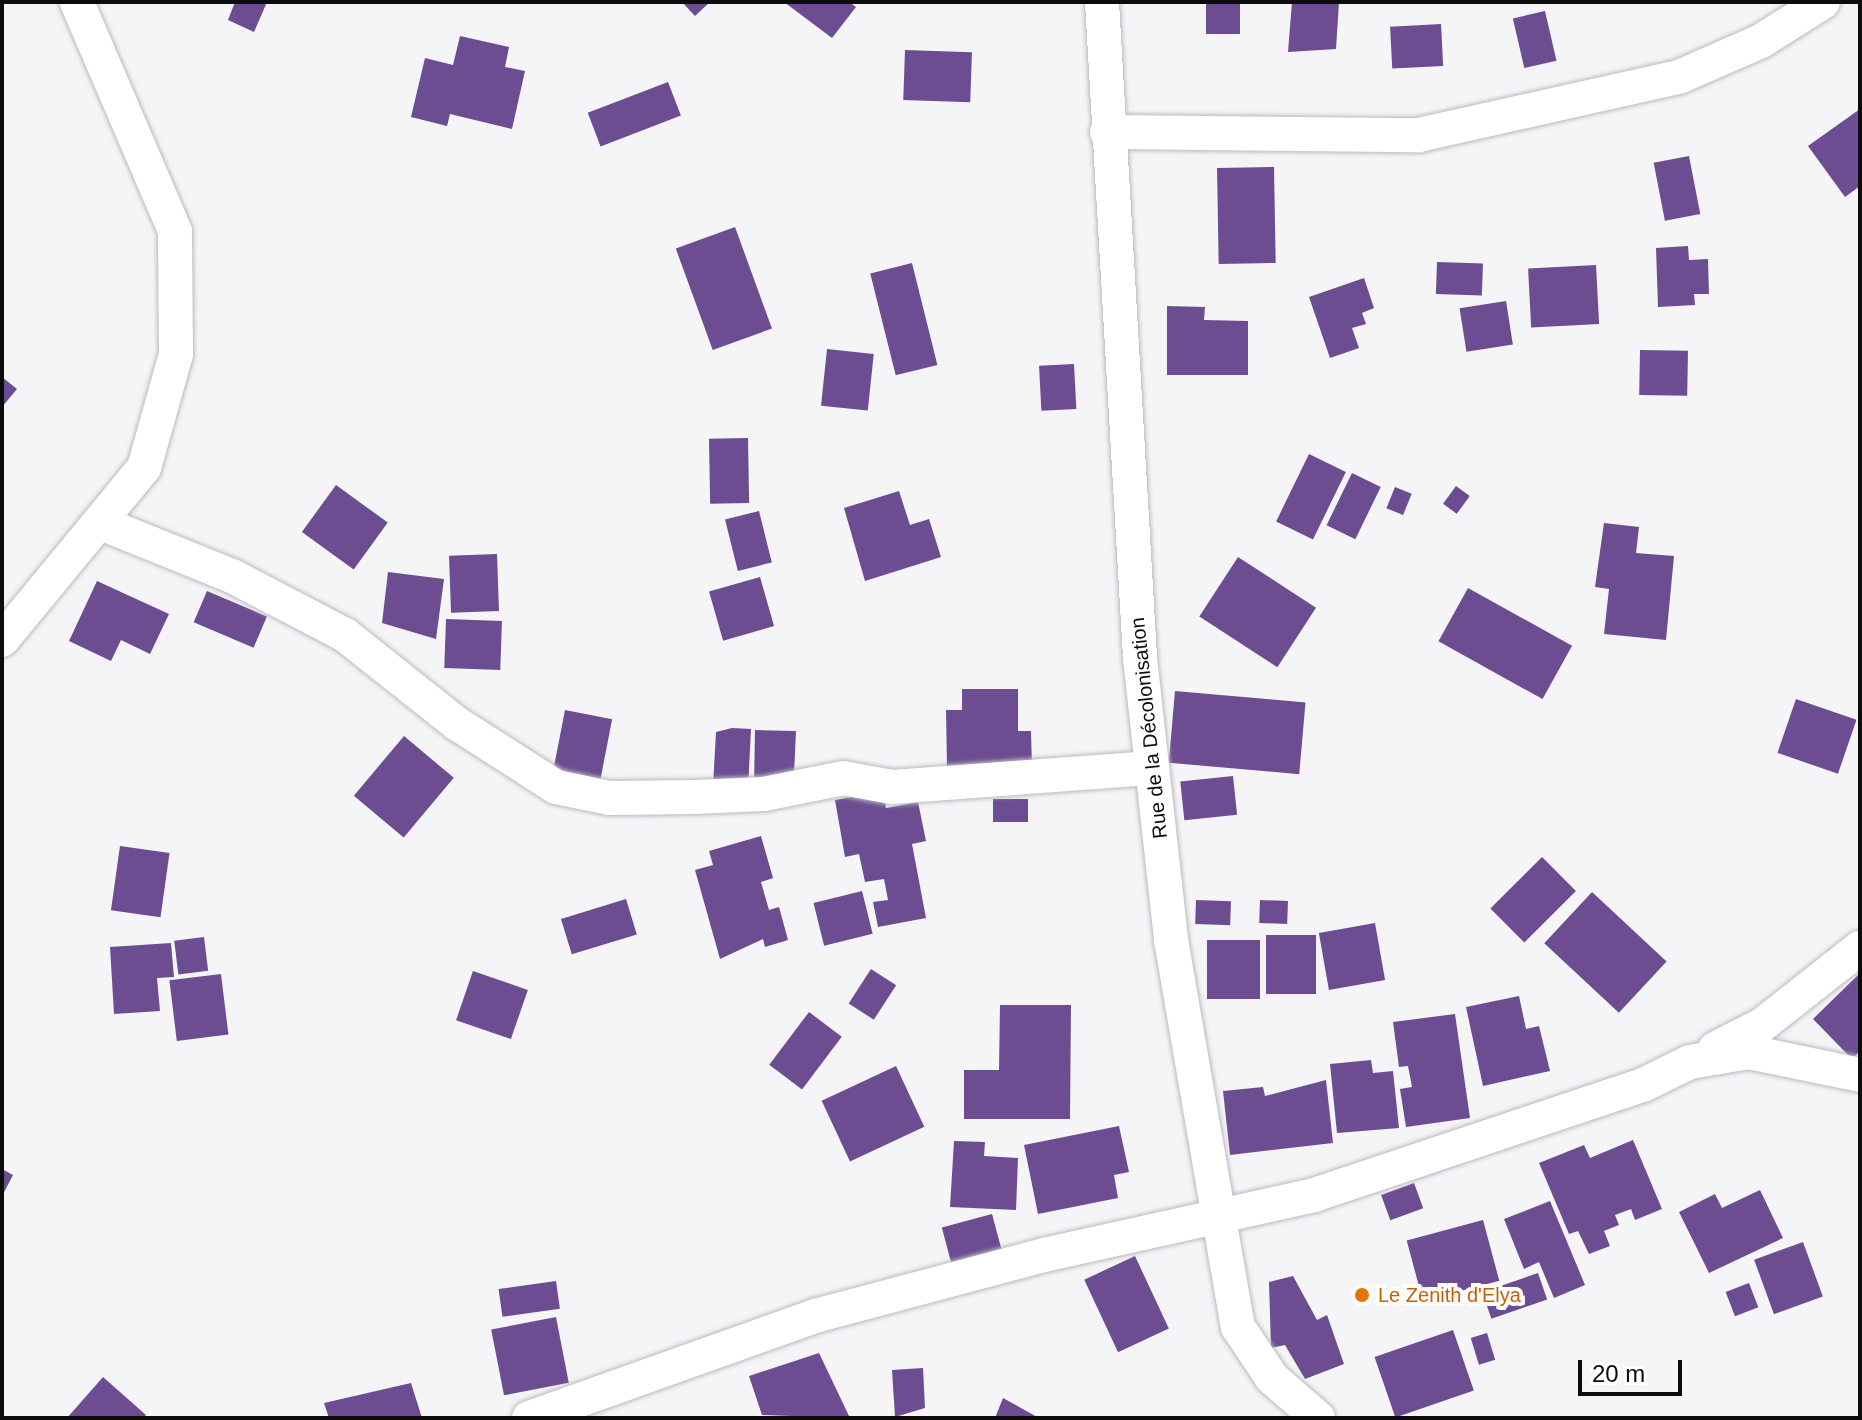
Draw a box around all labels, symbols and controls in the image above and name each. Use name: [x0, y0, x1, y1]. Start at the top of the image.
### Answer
street label: Rue de la Décolonisation: [1125, 616, 1173, 840]
place label: Le Zenith d'Elya: [1378, 1283, 1521, 1307]
marker: Le Zenith d'Elya: [1353, 1286, 1371, 1304]
scale bar: [1582, 1344, 1686, 1394]
text: 20 m: [1592, 1360, 1645, 1387]

